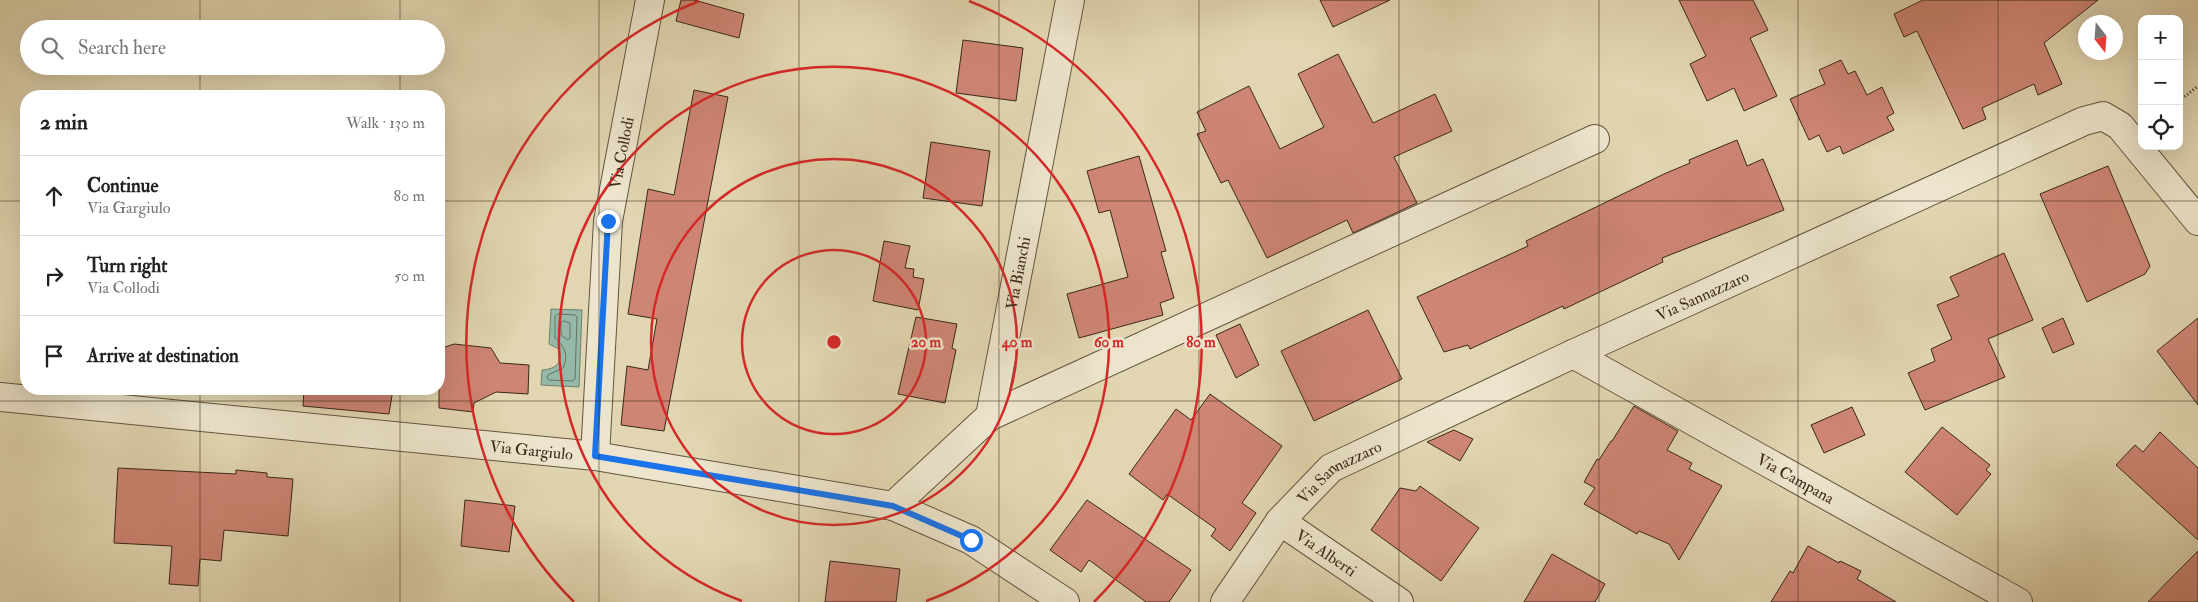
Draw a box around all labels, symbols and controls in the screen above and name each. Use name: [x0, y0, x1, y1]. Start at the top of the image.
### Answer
north arrow: [2078, 15, 2123, 60]
map controls: [2138, 15, 2183, 150]
button: +: [2138, 15, 2183, 60]
search box: [20, 20, 445, 75]
icon: search: [38, 34, 66, 62]
text: Search here: [78, 36, 166, 60]
button: −: [2138, 60, 2183, 105]
button: locate: [2138, 105, 2183, 150]
text: 2 min: [40, 109, 88, 136]
text: Walk · 130 m: [346, 113, 425, 133]
street label: Via Collodi: [605, 115, 639, 190]
text: Continue: [87, 174, 158, 198]
icon: ahead: [40, 182, 68, 210]
text: 80 m: [394, 186, 425, 206]
text: Via Gargiulo: [87, 198, 170, 218]
route end: [597, 210, 620, 233]
street label: Via Bianchi: [1002, 235, 1035, 311]
text: Turn right: [87, 254, 167, 278]
icon: right: [40, 262, 68, 290]
text: 50 m: [394, 266, 425, 286]
street label: Via Sannazzaro: [1653, 266, 1752, 326]
text: Via Collodi: [87, 278, 160, 298]
centre of rings: [825, 333, 843, 351]
text: 20 m: [911, 333, 941, 352]
text: 40 m: [1001, 333, 1033, 352]
text: 60 m: [1094, 333, 1124, 352]
text: 80 m: [1186, 333, 1216, 352]
icon: arrive: [40, 342, 68, 370]
text: Arrive at destination: [87, 344, 239, 368]
street label: Via Gargiulo: [489, 437, 574, 465]
street label: Via Sannazzaro: [1293, 437, 1385, 508]
street label: Via Campana: [1753, 449, 1838, 509]
street label: Via Alberti: [1291, 525, 1360, 581]
route start: [960, 529, 983, 552]

